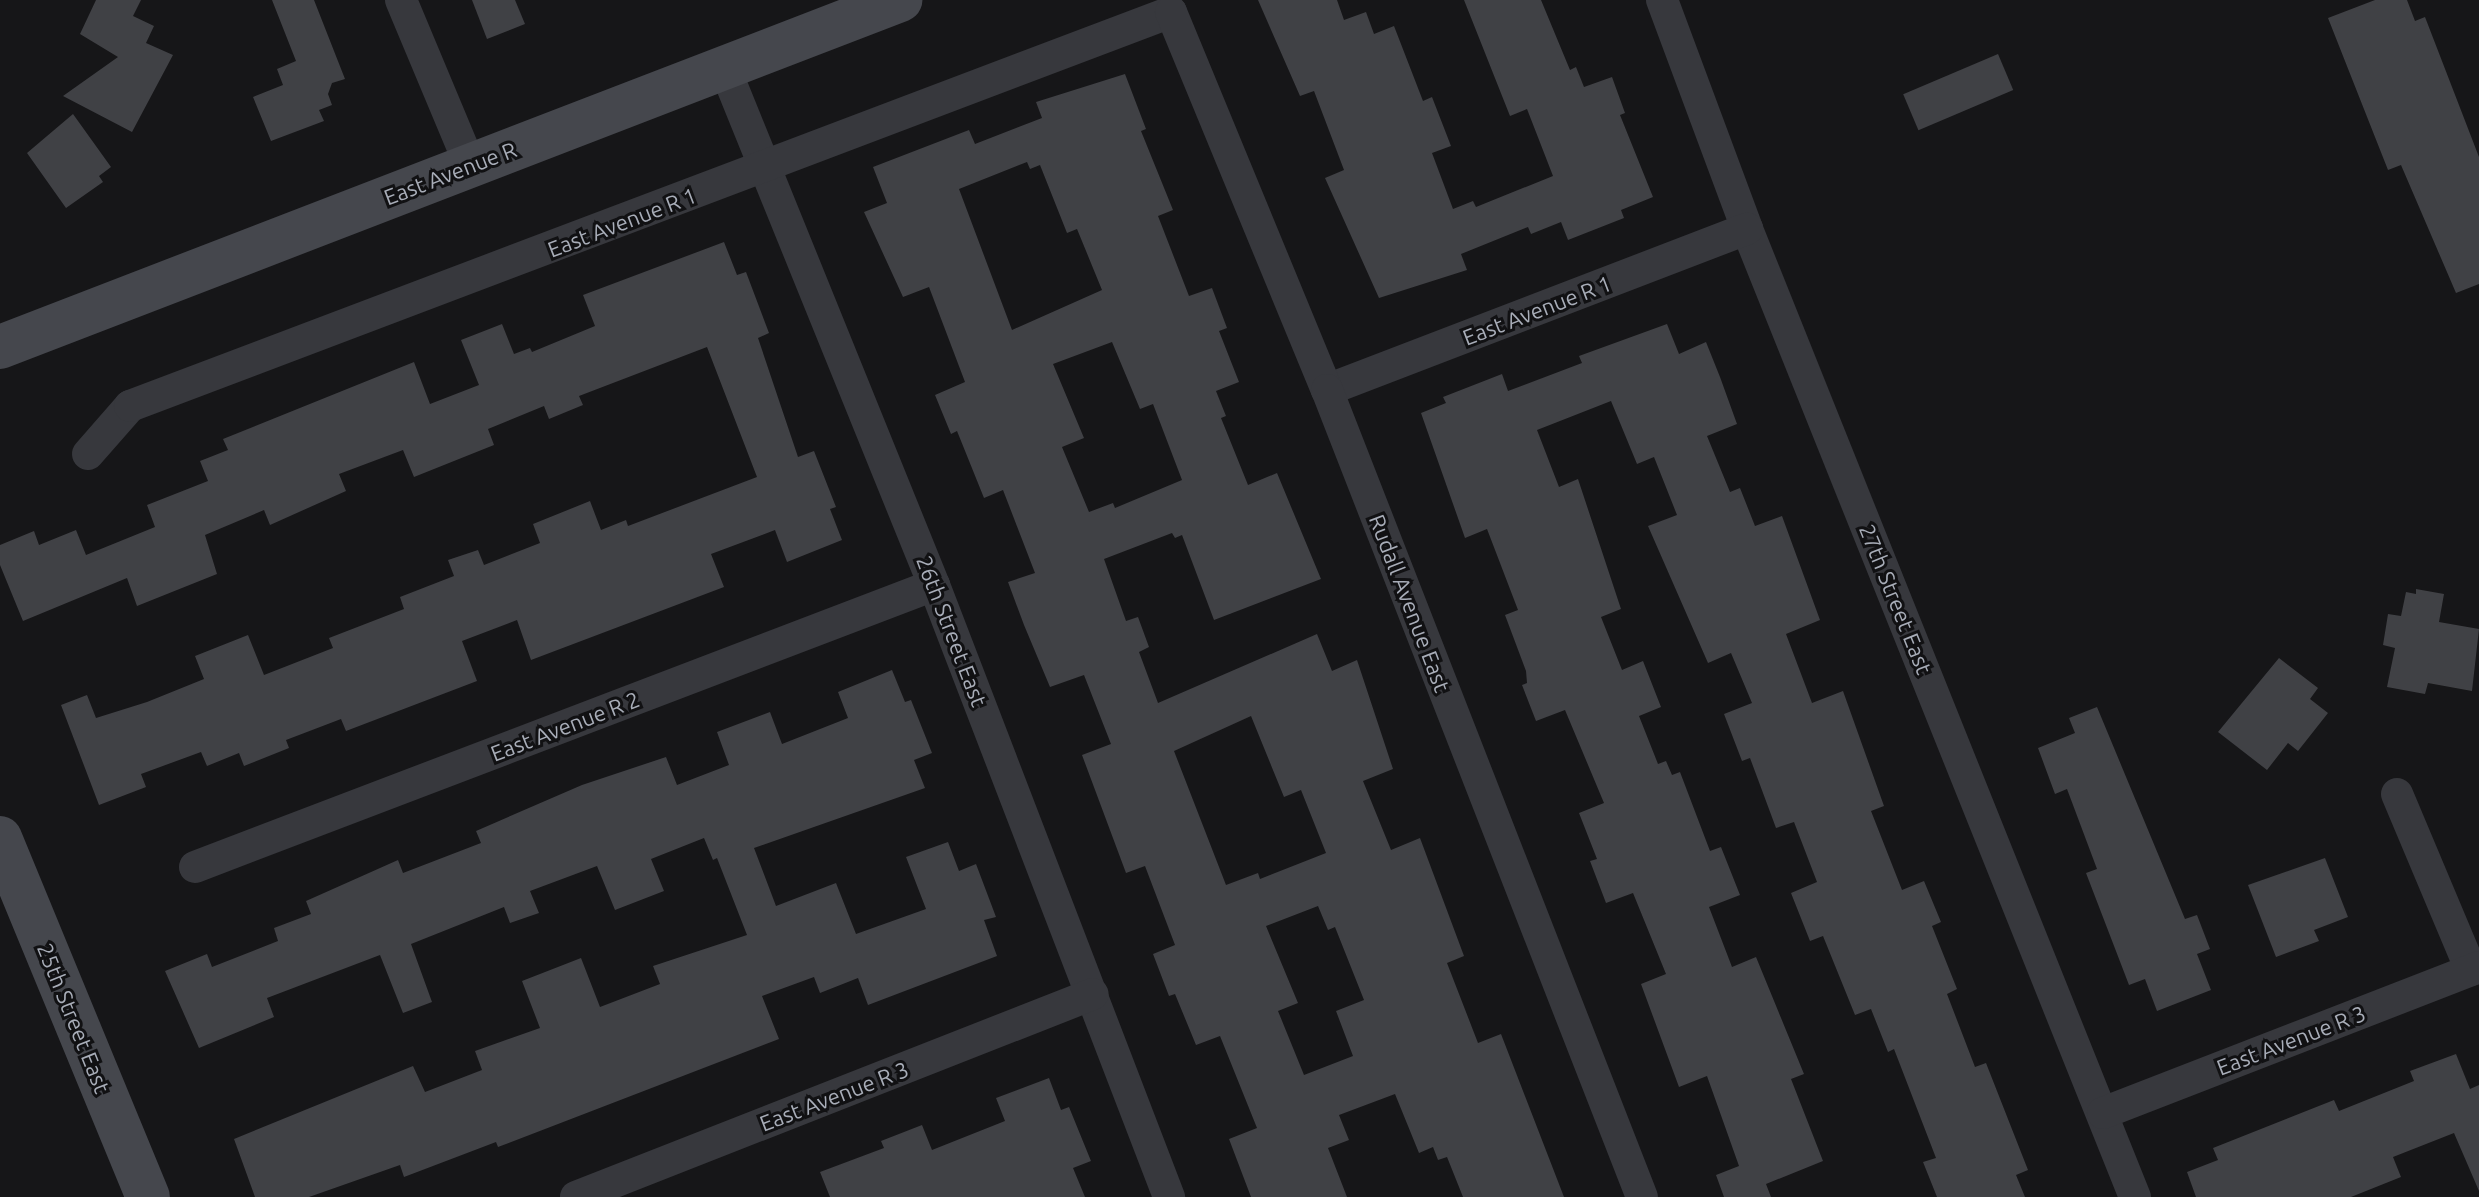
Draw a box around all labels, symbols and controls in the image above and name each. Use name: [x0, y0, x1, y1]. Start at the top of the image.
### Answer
street label: East Avenue R: [380, 136, 520, 210]
street label: East Avenue R 1: [544, 182, 700, 262]
street label: East Avenue R 1: [1459, 270, 1615, 350]
street label: Rudall Avenue East: [1364, 511, 1456, 695]
street label: 27th Street East: [1854, 520, 1938, 678]
street label: 26th Street East: [911, 552, 993, 710]
street label: East Avenue R 2: [487, 686, 643, 766]
street label: 25th Street East: [32, 939, 116, 1097]
street label: East Avenue R 3: [2213, 1000, 2369, 1080]
street label: East Avenue R 3: [756, 1056, 912, 1136]

